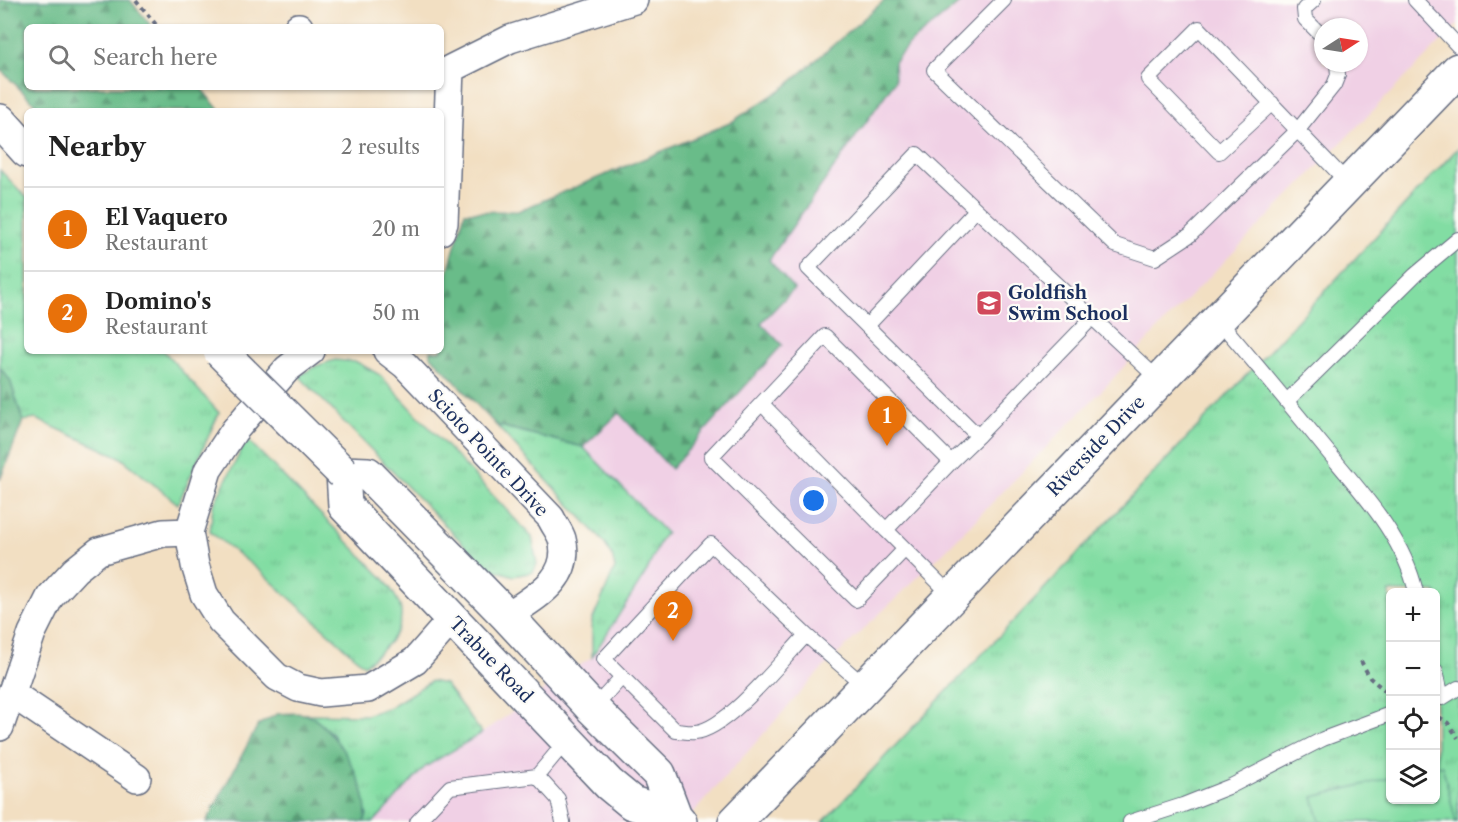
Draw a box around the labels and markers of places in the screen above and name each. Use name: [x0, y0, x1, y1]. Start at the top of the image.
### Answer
place label: Goldfish Swim School: [1008, 282, 1128, 325]
school or university icon: Goldfish Swim School: [974, 288, 1004, 318]
pin: 1: [868, 396, 906, 446]
pin: 2: [654, 592, 692, 641]

